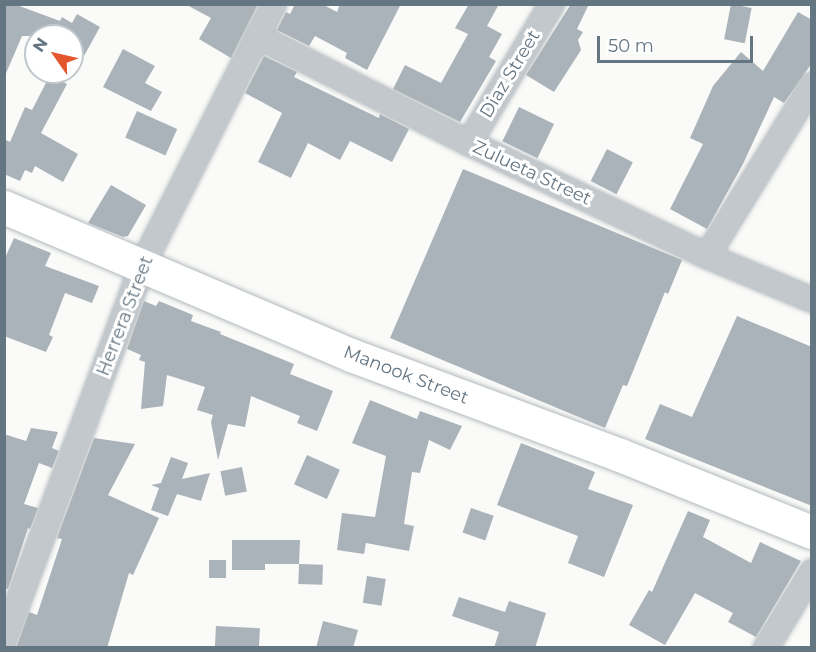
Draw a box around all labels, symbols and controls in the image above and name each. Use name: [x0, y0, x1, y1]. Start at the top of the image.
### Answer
north arrow: [24, 24, 84, 84]
scale bar: [600, 24, 756, 62]
street label: Diaz Street: [475, 26, 545, 122]
text: N: [29, 34, 52, 55]
text: 50 m: [608, 35, 654, 57]
street label: Zulueta Street: [469, 136, 595, 210]
street label: Herrera Street: [92, 253, 158, 379]
street label: Manook Street: [340, 341, 472, 409]

